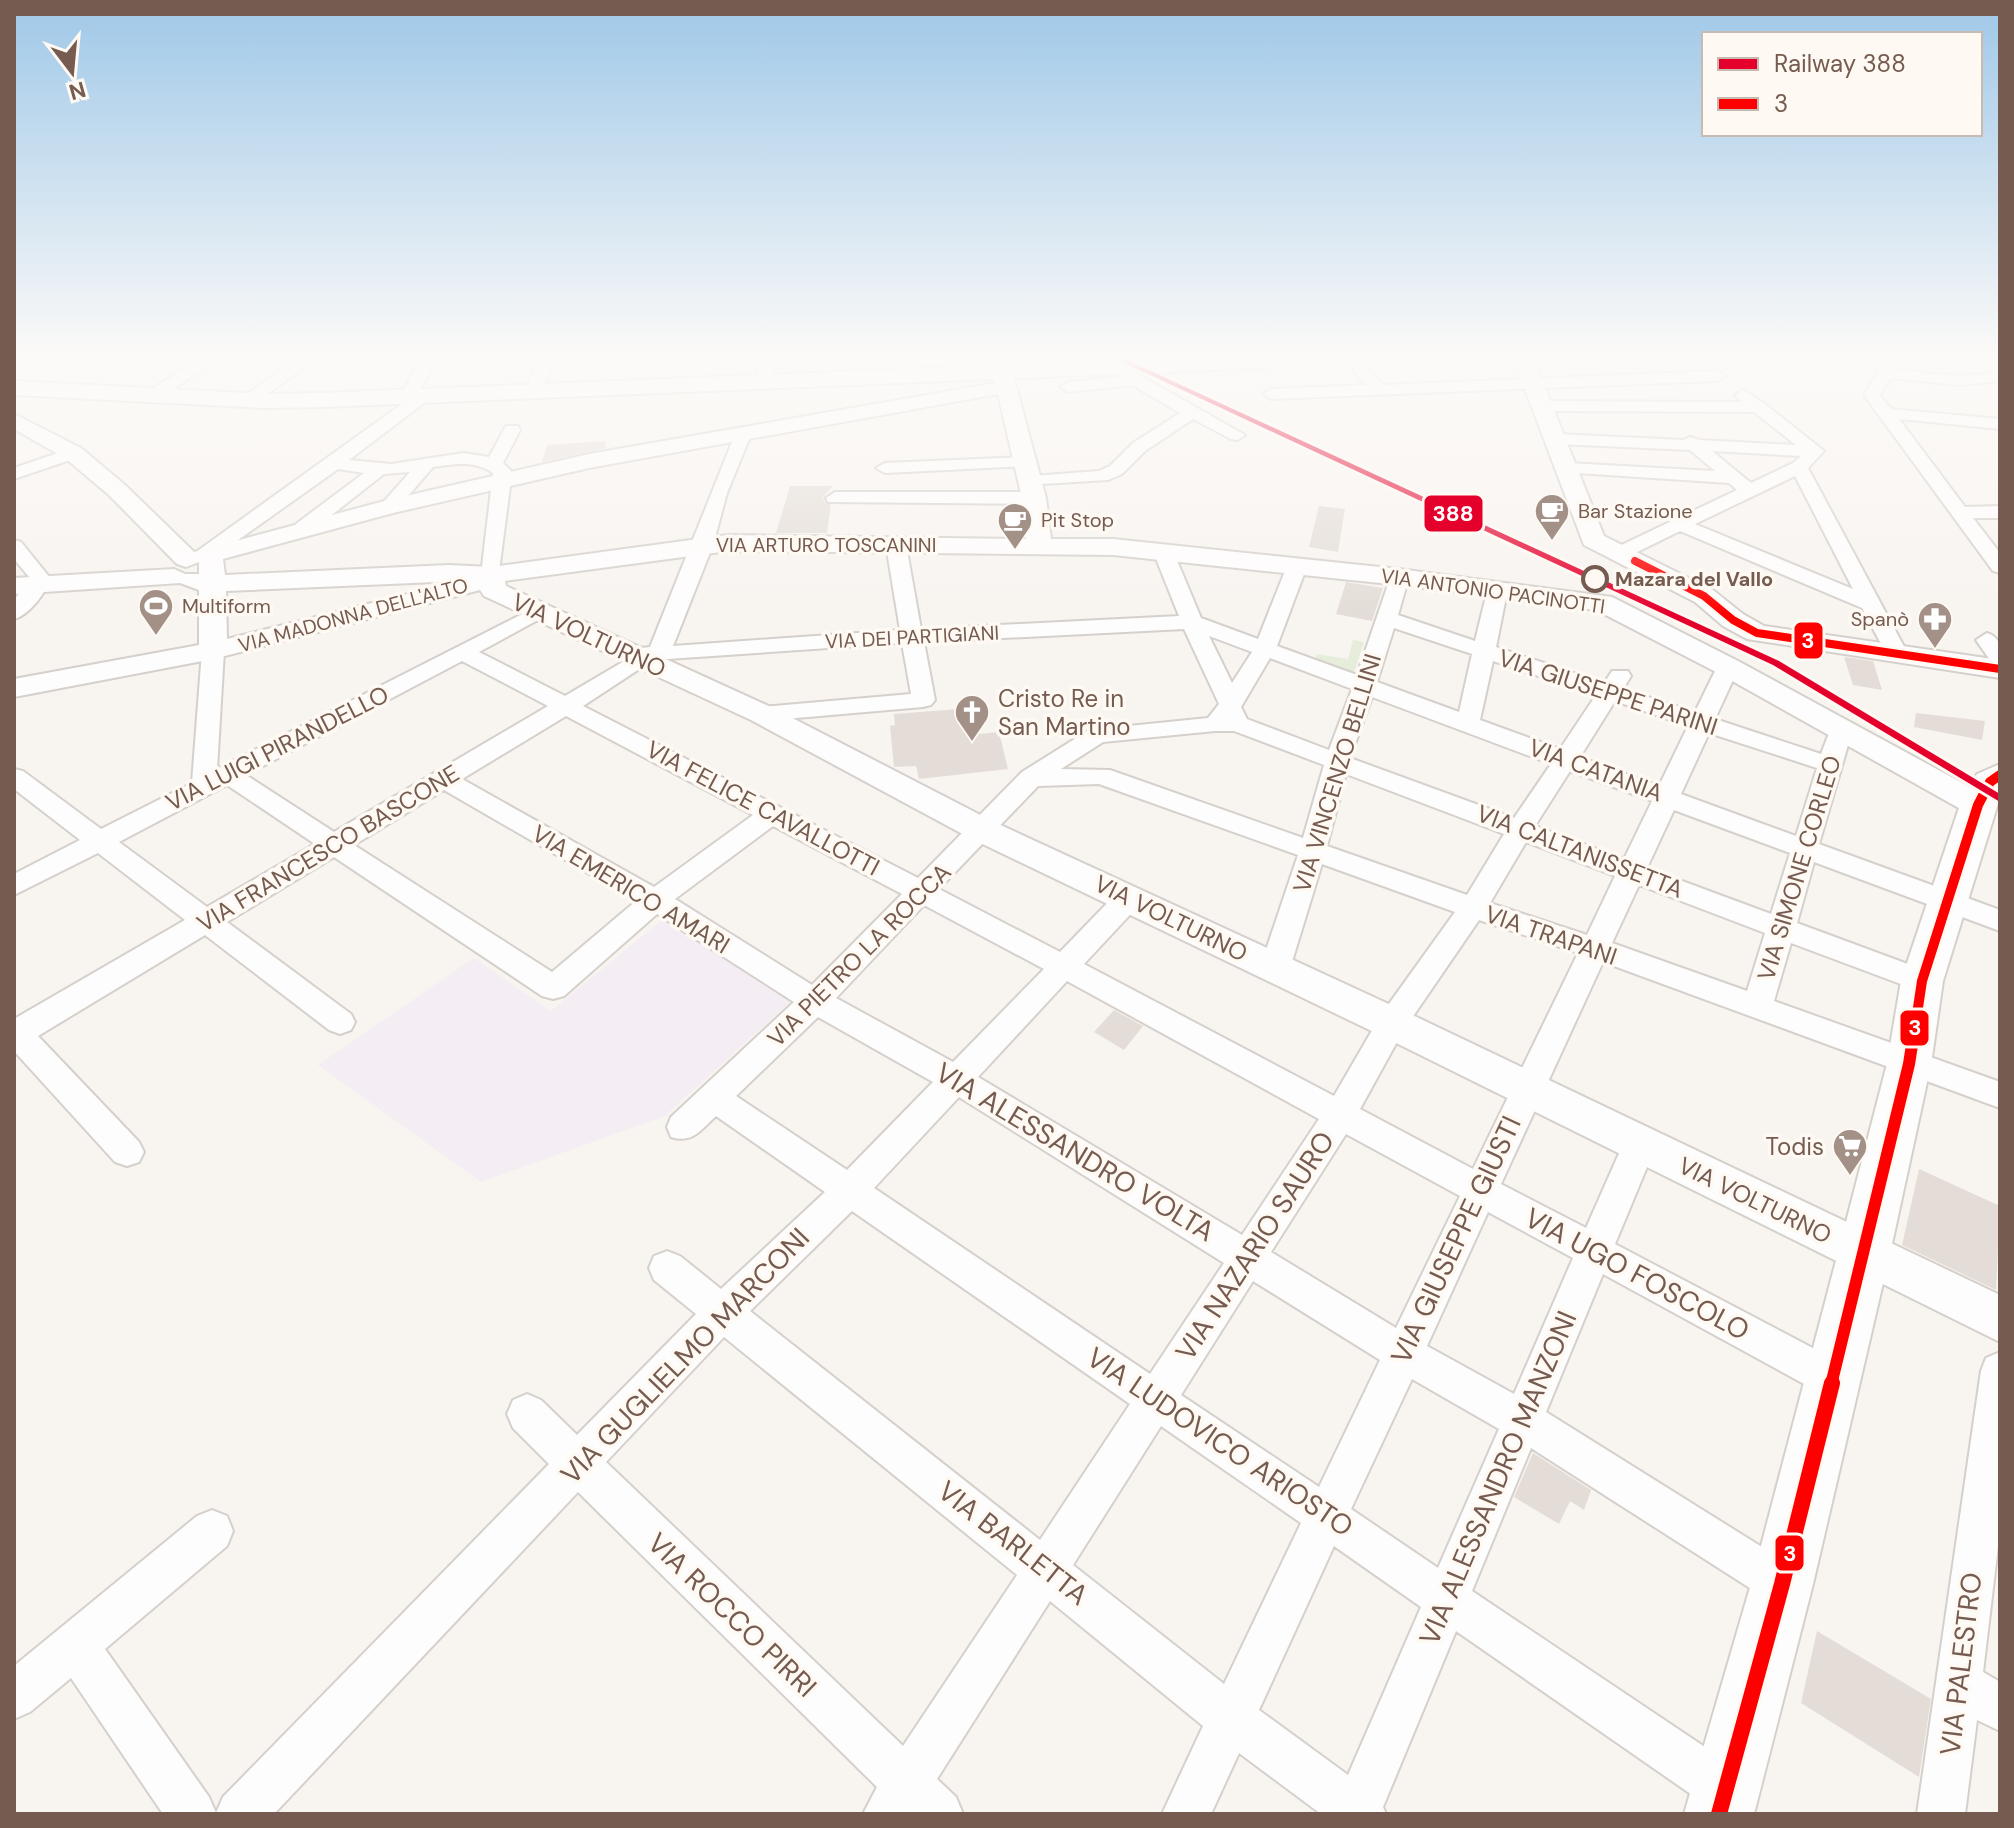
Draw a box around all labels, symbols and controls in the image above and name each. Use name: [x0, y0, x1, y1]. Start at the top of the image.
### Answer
north arrow: [32, 32, 112, 112]
legend: [1702, 32, 1982, 136]
text: Railway 388: [1774, 48, 1906, 79]
text: N: [66, 75, 89, 107]
text: 3: [1774, 88, 1788, 119]
cafe icon: Bar Stazione: [1533, 492, 1571, 542]
line badge: 388: [1423, 494, 1484, 533]
place label: Bar Stazione: [1578, 498, 1693, 524]
text: 388: [1432, 499, 1474, 528]
cafe icon: Pit Stop: [996, 501, 1034, 551]
place label: Pit Stop: [1041, 507, 1114, 533]
street label: VIA ARTURO TOSCANINI: [716, 532, 936, 558]
street label: VIA ANTONIO PACINOTTI: [1379, 562, 1607, 620]
marker: Mazara del Vallo: [1582, 566, 1608, 592]
place label: Mazara del Vallo: [1615, 566, 1773, 592]
street label: VIA MADONNA DELL'ALTO: [235, 572, 471, 658]
street label: VIA VOLTURNO: [507, 586, 671, 684]
sports icon: Multiform: [137, 587, 175, 637]
place label: Multiform: [182, 593, 271, 619]
pharmacy icon: Spanò: [1916, 600, 1954, 650]
place label: Spanò: [1851, 606, 1909, 632]
street label: VIA DEI PARTIGIANI: [824, 619, 1000, 655]
line badge: 3: [1793, 621, 1824, 660]
text: 3: [1801, 626, 1815, 655]
street label: VIA GIUSEPPE PARINI: [1495, 642, 1721, 742]
street label: VIA VINCENZO BELLINI: [1286, 650, 1388, 896]
street label: VIA LUIGI PIRANDELLO: [160, 678, 394, 818]
place label: Cristo Re in San Martino: [998, 683, 1130, 742]
church icon: Cristo Re in San Martino: [953, 693, 991, 743]
street label: VIA CATANIA: [1525, 731, 1667, 809]
street label: VIA FELICE CAVALLOTTI: [641, 733, 885, 883]
street label: VIA SIMONE CORLEO: [1750, 752, 1848, 984]
street label: VIA FRANCESCO BASCONE: [191, 757, 465, 939]
street label: VIA CALTANISSETTA: [1472, 797, 1688, 905]
street label: VIA EMERICO AMARI: [526, 818, 736, 960]
street label: VIA PIETRO LA ROCCA: [761, 856, 958, 1053]
street label: VIA VOLTURNO: [1089, 868, 1253, 968]
street label: VIA TRAPANI: [1481, 898, 1621, 972]
line badge: 3: [1899, 1009, 1930, 1047]
text: 3: [1908, 1013, 1922, 1042]
street label: VIA ALESSANDRO VOLTA: [929, 1054, 1221, 1250]
street label: VIA GIUSEPPE GIUSTI: [1382, 1110, 1530, 1370]
street label: VIA NAZARIO SAURO: [1167, 1124, 1343, 1368]
supermarket icon: Todis: [1831, 1127, 1869, 1177]
place label: Todis: [1766, 1131, 1824, 1162]
street label: VIA VOLTURNO: [1673, 1150, 1837, 1250]
street label: VIA UGO FOSCOLO: [1518, 1199, 1756, 1349]
street label: VIA GUGLIELMO MARCONI: [553, 1220, 817, 1492]
street label: VIA ALESSANDRO MANZONI: [1411, 1305, 1585, 1651]
street label: VIA LUDOVICO ARIOSTO: [1080, 1339, 1360, 1545]
street label: VIA BARLETTA: [930, 1473, 1096, 1613]
street label: VIA ROCCO PIRRI: [639, 1525, 825, 1705]
line badge: 3: [1774, 1534, 1805, 1572]
text: 3: [1783, 1539, 1797, 1568]
street label: VIA PALESTRO: [1931, 1570, 1991, 1758]

